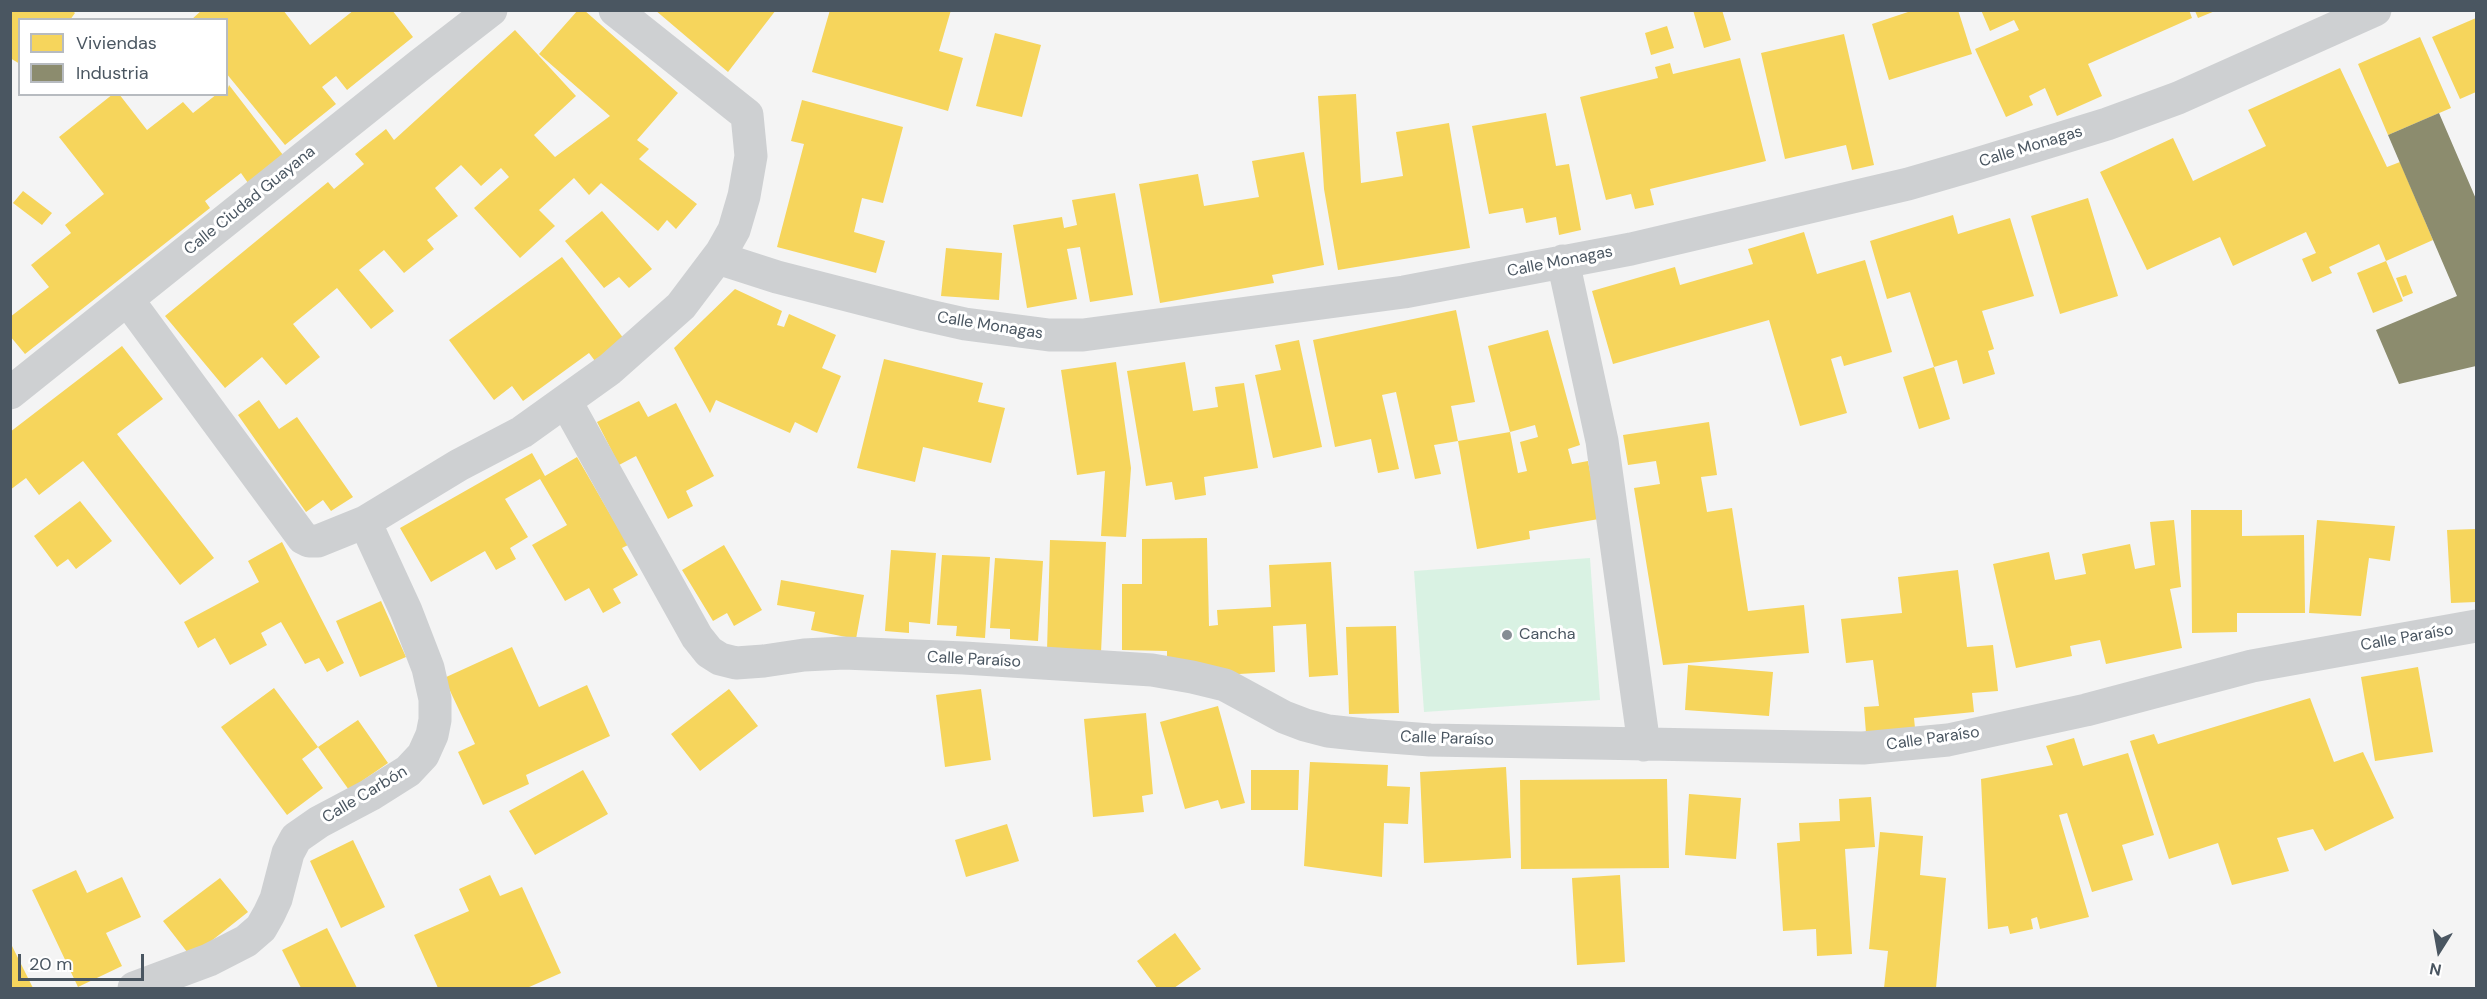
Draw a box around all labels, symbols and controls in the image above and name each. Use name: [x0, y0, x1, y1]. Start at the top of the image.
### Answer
legend: [18, 18, 228, 96]
text: Viviendas: [76, 31, 157, 55]
text: Industria: [76, 61, 149, 85]
street label: Calle Monagas: [1977, 122, 2085, 172]
street label: Calle Ciudad Guayana: [181, 142, 319, 260]
street label: Calle Monagas: [1506, 242, 1614, 282]
street label: Calle Monagas: [936, 308, 1044, 344]
street label: Calle Paraíso: [2359, 620, 2455, 656]
place label: Cancha: [1519, 625, 1575, 645]
marker: Cancha: [1500, 628, 1514, 642]
street label: Calle Paraíso: [927, 648, 1021, 672]
street label: Calle Paraíso: [1885, 723, 1981, 755]
street label: Calle Paraíso: [1400, 728, 1494, 750]
street label: Calle Carbón: [319, 762, 411, 828]
north arrow: [2409, 921, 2469, 981]
scale bar: [21, 942, 147, 980]
text: 20 m: [29, 952, 72, 976]
text: N: [2428, 958, 2443, 981]

